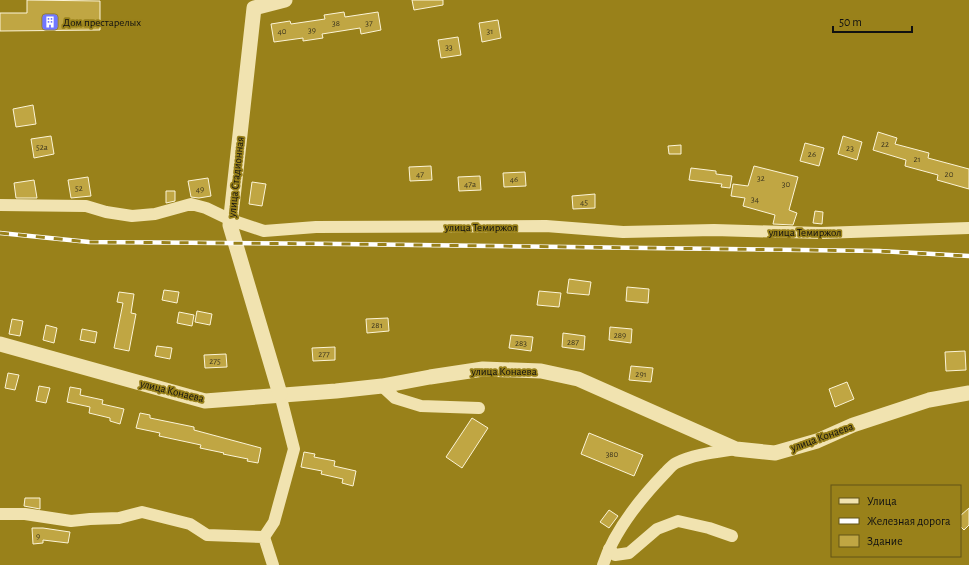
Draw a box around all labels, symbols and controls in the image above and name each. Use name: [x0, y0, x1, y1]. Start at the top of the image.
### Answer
scale bar: [833, 8, 912, 34]
building icon: Дом престарелых: [40, 12, 60, 32]
text: 50 m: [839, 16, 862, 28]
place label: Дом престарелых: [63, 17, 141, 28]
house number: 38: [332, 19, 340, 28]
house number: 37: [365, 19, 373, 28]
house number: 39: [308, 26, 316, 35]
house number: 40: [277, 27, 287, 36]
house number: 31: [487, 27, 493, 36]
house number: 33: [445, 43, 453, 52]
street label: улица Стадионная: [226, 136, 246, 219]
house number: 22: [881, 140, 889, 149]
house number: 52а: [36, 143, 48, 152]
house number: 23: [846, 144, 854, 153]
house number: 26: [808, 150, 816, 159]
house number: 21: [913, 155, 921, 164]
house number: 47: [416, 170, 424, 179]
house number: 20: [945, 170, 954, 179]
house number: 32: [757, 174, 765, 183]
house number: 46: [510, 175, 518, 184]
house number: 47а: [464, 180, 476, 189]
house number: 30: [782, 180, 790, 189]
house number: 52: [75, 184, 83, 193]
house number: 49: [196, 185, 204, 194]
house number: 34: [751, 195, 760, 204]
house number: 45: [580, 198, 588, 207]
street label: улица Темиржол: [444, 222, 517, 233]
street label: улица Темиржол: [768, 227, 841, 238]
house number: 281: [371, 321, 383, 330]
house number: 289: [614, 331, 626, 340]
house number: 287: [567, 338, 579, 347]
house number: 283: [515, 339, 527, 348]
house number: 277: [318, 350, 330, 359]
house number: 275: [209, 357, 221, 366]
street label: улица Конаева: [470, 366, 537, 377]
house number: 291: [635, 370, 647, 379]
street label: улица Конаева: [138, 378, 205, 404]
street label: улица Конаева: [788, 421, 855, 454]
house number: 380: [606, 450, 619, 459]
legend: [831, 485, 961, 557]
text: Улица: [867, 495, 897, 507]
text: Железная дорога: [867, 515, 951, 527]
house number: 9: [36, 532, 40, 541]
text: Здание: [867, 535, 903, 547]

